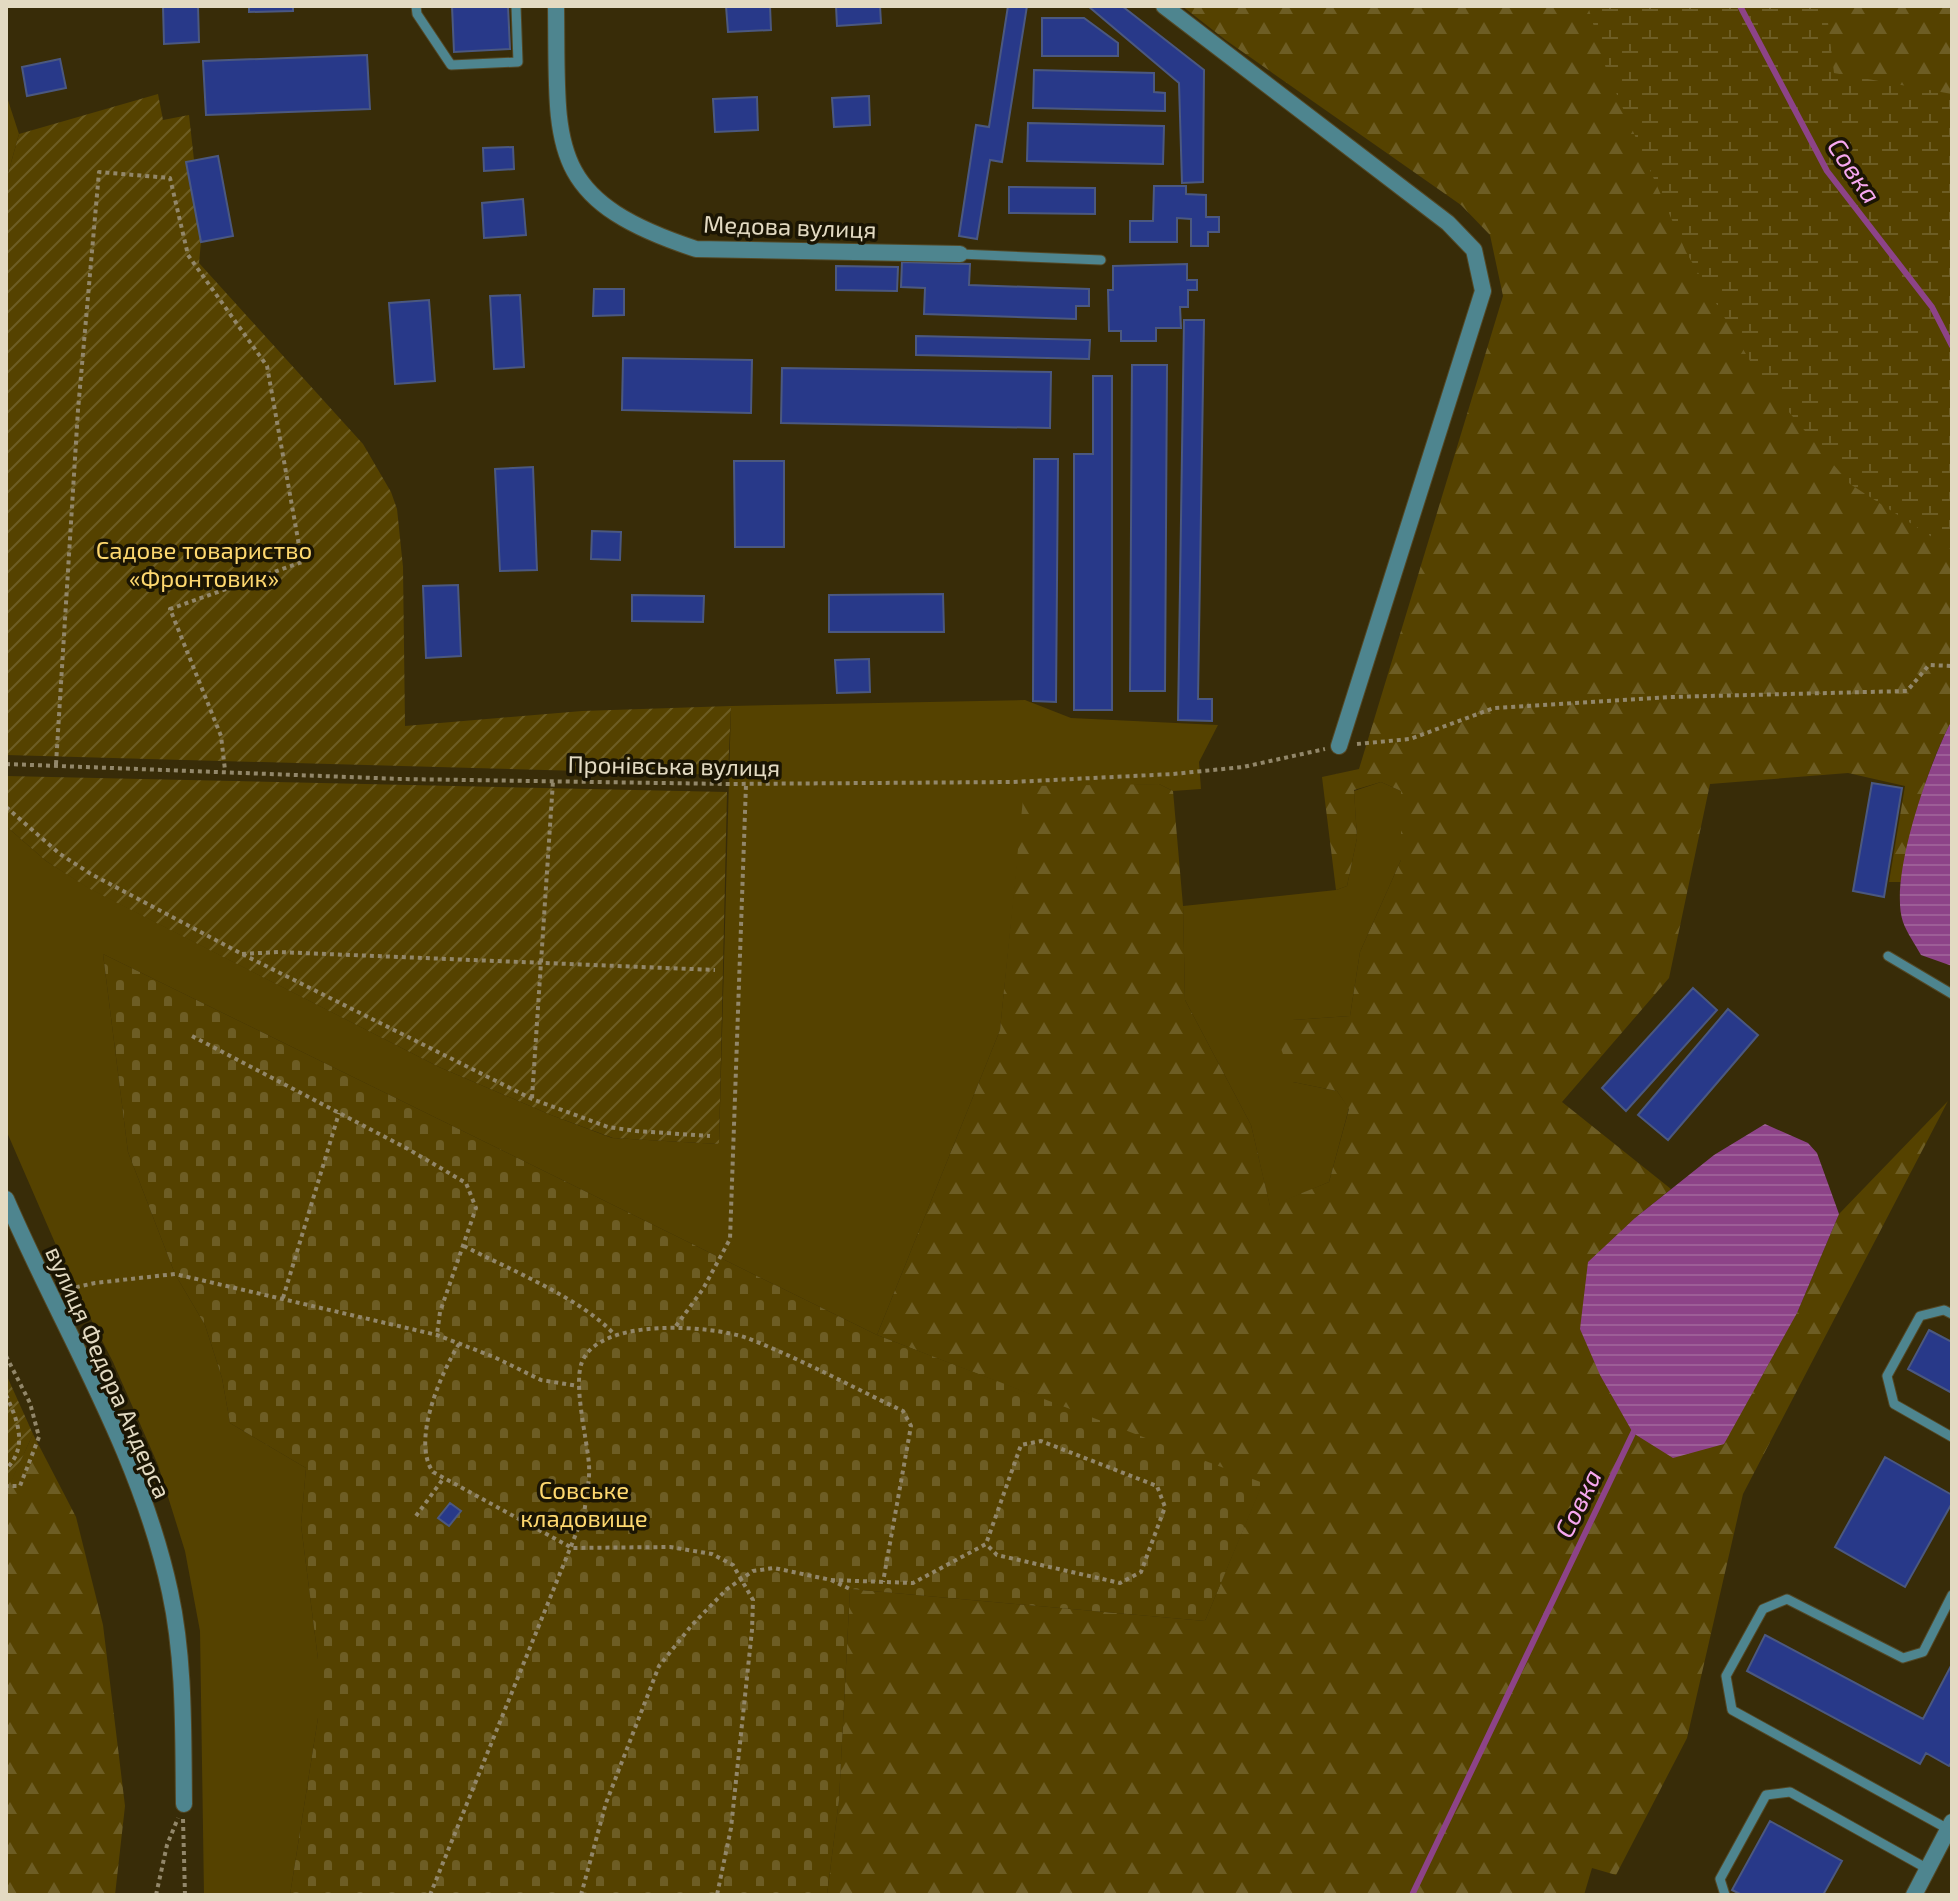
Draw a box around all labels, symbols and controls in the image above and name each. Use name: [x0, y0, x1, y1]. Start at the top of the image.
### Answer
water label: Совка: [1822, 131, 1888, 209]
street label: Медова вулиця: [703, 208, 877, 245]
park label: Садове товариство «Фронтовик»: [96, 535, 312, 592]
street label: Пронівська вулиця: [567, 749, 781, 782]
street label: вулиця Федора Андерса: [39, 1241, 178, 1503]
water label: Совка: [1547, 1464, 1607, 1542]
park label: Совське кладовище: [520, 1475, 648, 1532]

